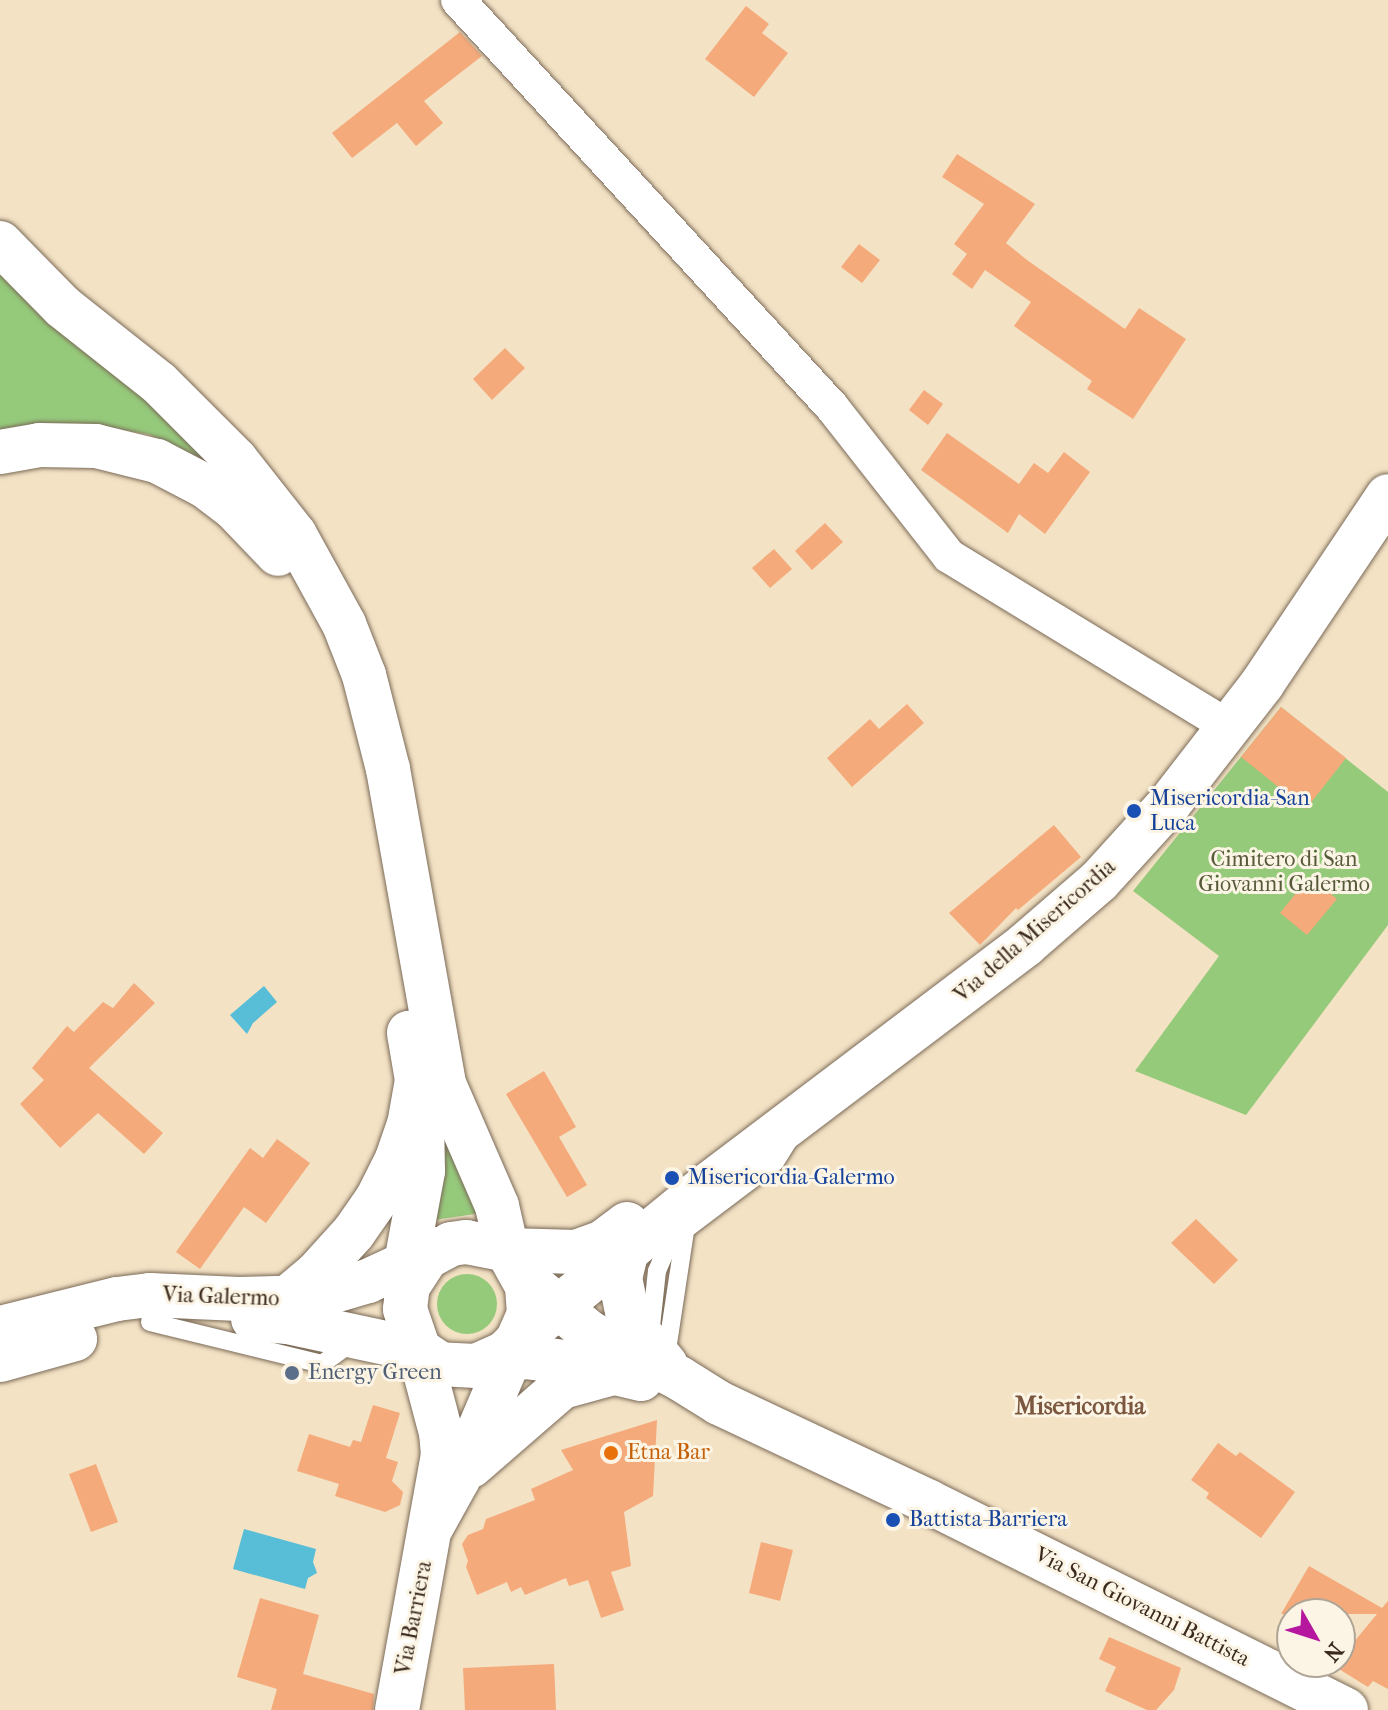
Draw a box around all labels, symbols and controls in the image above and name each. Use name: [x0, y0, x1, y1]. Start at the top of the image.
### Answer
place label: Misericordia-San Luca: [1150, 785, 1310, 836]
marker: Misericordia-San Luca: [1125, 802, 1143, 820]
park label: Cimitero di San Giovanni Galermo: [1198, 846, 1370, 898]
street label: Via della Misericordia: [949, 854, 1121, 1008]
place label: Misericordia-Galermo: [688, 1165, 895, 1191]
marker: Misericordia-Galermo: [663, 1169, 681, 1187]
street label: Via Galermo: [162, 1282, 280, 1312]
place label: Energy Green: [308, 1360, 442, 1386]
marker: Energy Green: [283, 1364, 301, 1382]
district label: Misericordia: [1015, 1393, 1145, 1421]
place label: Etna Bar: [627, 1440, 710, 1466]
marker: Etna Bar: [602, 1444, 620, 1462]
place label: Battista-Barriera: [909, 1507, 1067, 1533]
marker: Battista-Barriera: [884, 1511, 902, 1529]
street label: Via San Giovanni Battista: [1030, 1541, 1254, 1673]
street label: Via Barriera: [390, 1559, 438, 1677]
north arrow: [1276, 1598, 1356, 1678]
text: N: [1318, 1637, 1348, 1667]

